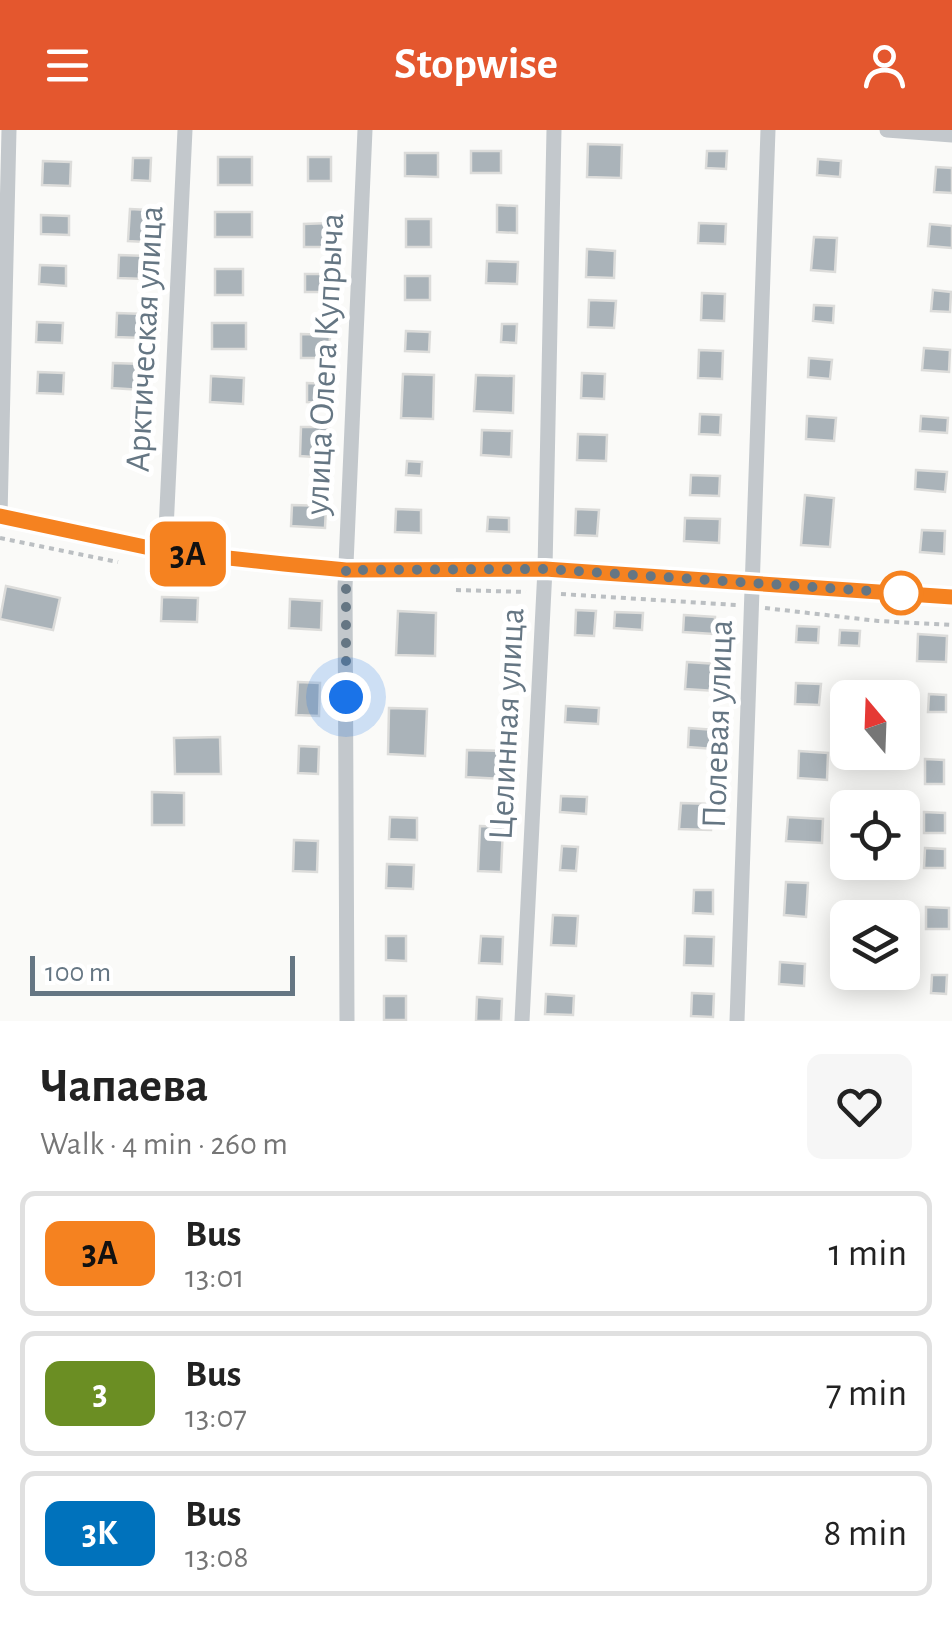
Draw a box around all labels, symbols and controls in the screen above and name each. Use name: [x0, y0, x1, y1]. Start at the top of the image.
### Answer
icon: menu: [40, 38, 95, 93]
icon: person: [857, 38, 912, 93]
text: Stopwise: [394, 42, 558, 87]
street label: Арктическая улица: [121, 205, 169, 473]
street label: улица Олега Купрыча: [300, 212, 350, 517]
line badge: 3А: [143, 522, 233, 586]
text: 3А: [170, 537, 206, 572]
unlabelled marker: [880, 572, 922, 614]
street label: Целинная улица: [483, 607, 531, 841]
street label: Полевая улица: [697, 619, 739, 829]
your location: [321, 672, 371, 722]
north arrow: [830, 680, 920, 770]
map controls: [830, 680, 920, 990]
button: locate: [830, 790, 920, 880]
button: layers: [830, 900, 920, 990]
scale bar: [30, 951, 295, 996]
text: 100 m: [45, 959, 111, 987]
button: heart: [807, 1054, 912, 1159]
text: Чапаева: [40, 1063, 208, 1111]
text: Walk · 4 min · 260 m: [40, 1128, 288, 1160]
text: Bus: [185, 1216, 241, 1254]
text: 1 min: [828, 1235, 907, 1273]
text: 3А: [82, 1236, 118, 1271]
text: 13:01: [185, 1261, 244, 1293]
text: Bus: [185, 1356, 241, 1394]
text: 7 min: [826, 1375, 907, 1413]
text: 3: [92, 1376, 108, 1411]
text: 13:07: [185, 1401, 247, 1433]
text: Bus: [185, 1496, 241, 1534]
text: 8 min: [824, 1515, 907, 1553]
text: 3К: [82, 1516, 118, 1551]
text: 13:08: [185, 1541, 249, 1573]

